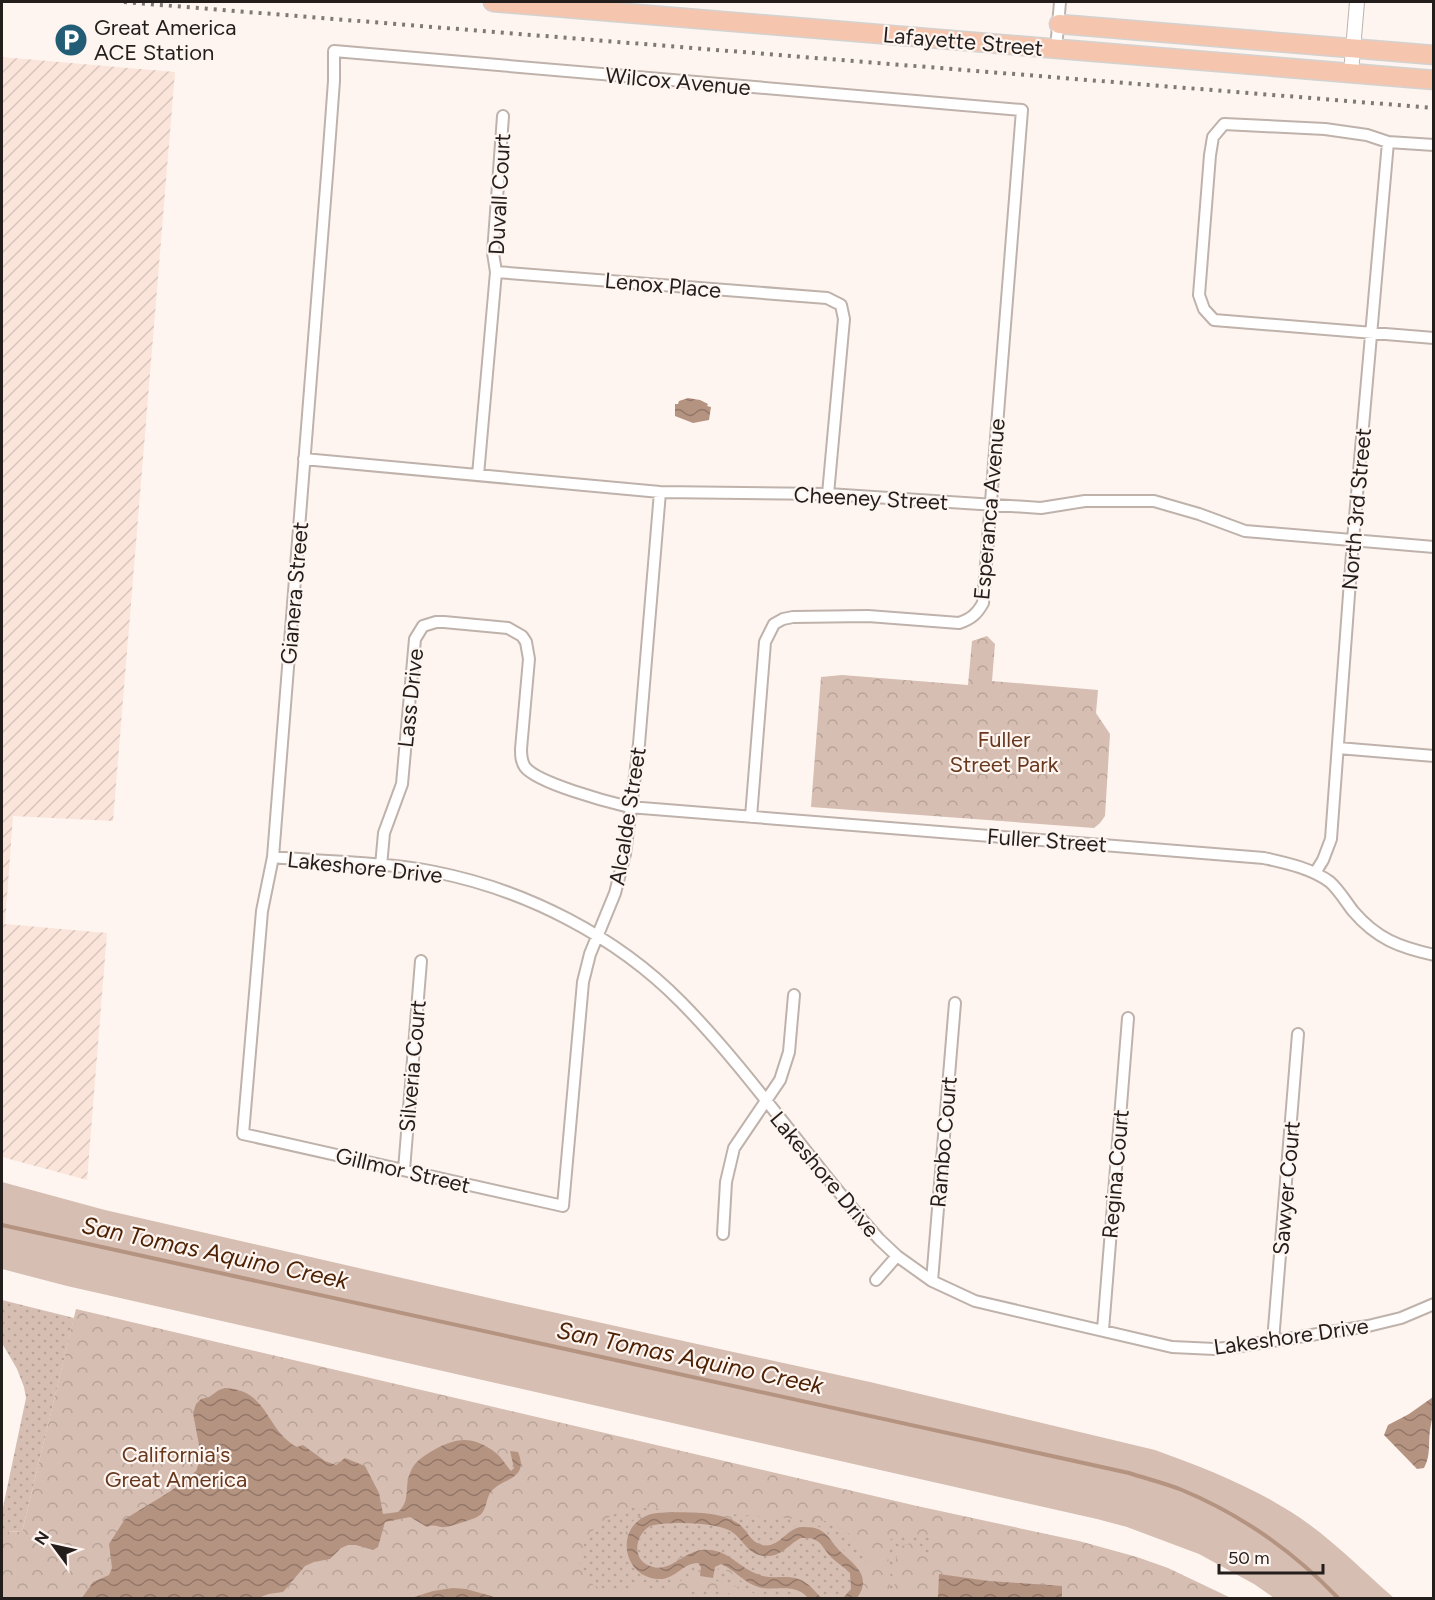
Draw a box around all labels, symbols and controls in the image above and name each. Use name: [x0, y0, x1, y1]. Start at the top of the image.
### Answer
place label: Great America ACE Station: [94, 14, 236, 66]
street label: Lafayette Street: [882, 21, 1044, 62]
parking icon: Great America ACE Station: [53, 22, 89, 58]
street label: Wilcox Avenue: [604, 62, 752, 101]
street label: Duvall Court: [483, 133, 516, 255]
street label: Lenox Place: [604, 267, 722, 304]
street label: Esperanca Avenue: [968, 417, 1011, 601]
street label: North 3rd Street: [1336, 427, 1377, 591]
street label: Cheeney Street: [793, 481, 949, 516]
street label: Gianera Street: [275, 521, 314, 665]
street label: Lass Drive: [392, 647, 429, 749]
park label: Fuller Street Park: [950, 726, 1059, 778]
street label: Alcalde Street: [603, 745, 652, 887]
street label: Fuller Street: [986, 823, 1108, 858]
street label: Lakeshore Drive: [286, 846, 444, 889]
street label: Silveria Court: [393, 999, 432, 1133]
street label: Rambo Court: [924, 1075, 963, 1209]
street label: Lakeshore Drive: [764, 1106, 885, 1243]
street label: Regina Court: [1096, 1108, 1135, 1240]
street label: Sawyer Court: [1267, 1120, 1306, 1256]
street label: Gillmor Street: [333, 1142, 473, 1199]
water label: San Tomas Aquino Creek: [79, 1210, 352, 1295]
street label: Lakeshore Drive: [1212, 1312, 1370, 1361]
water label: San Tomas Aquino Creek: [554, 1315, 827, 1400]
park label: California's Great America: [105, 1441, 247, 1493]
north arrow: [24, 1516, 84, 1576]
text: N: [31, 1528, 53, 1548]
scale bar: [1219, 1537, 1322, 1575]
text: 50 m: [1228, 1547, 1270, 1569]

